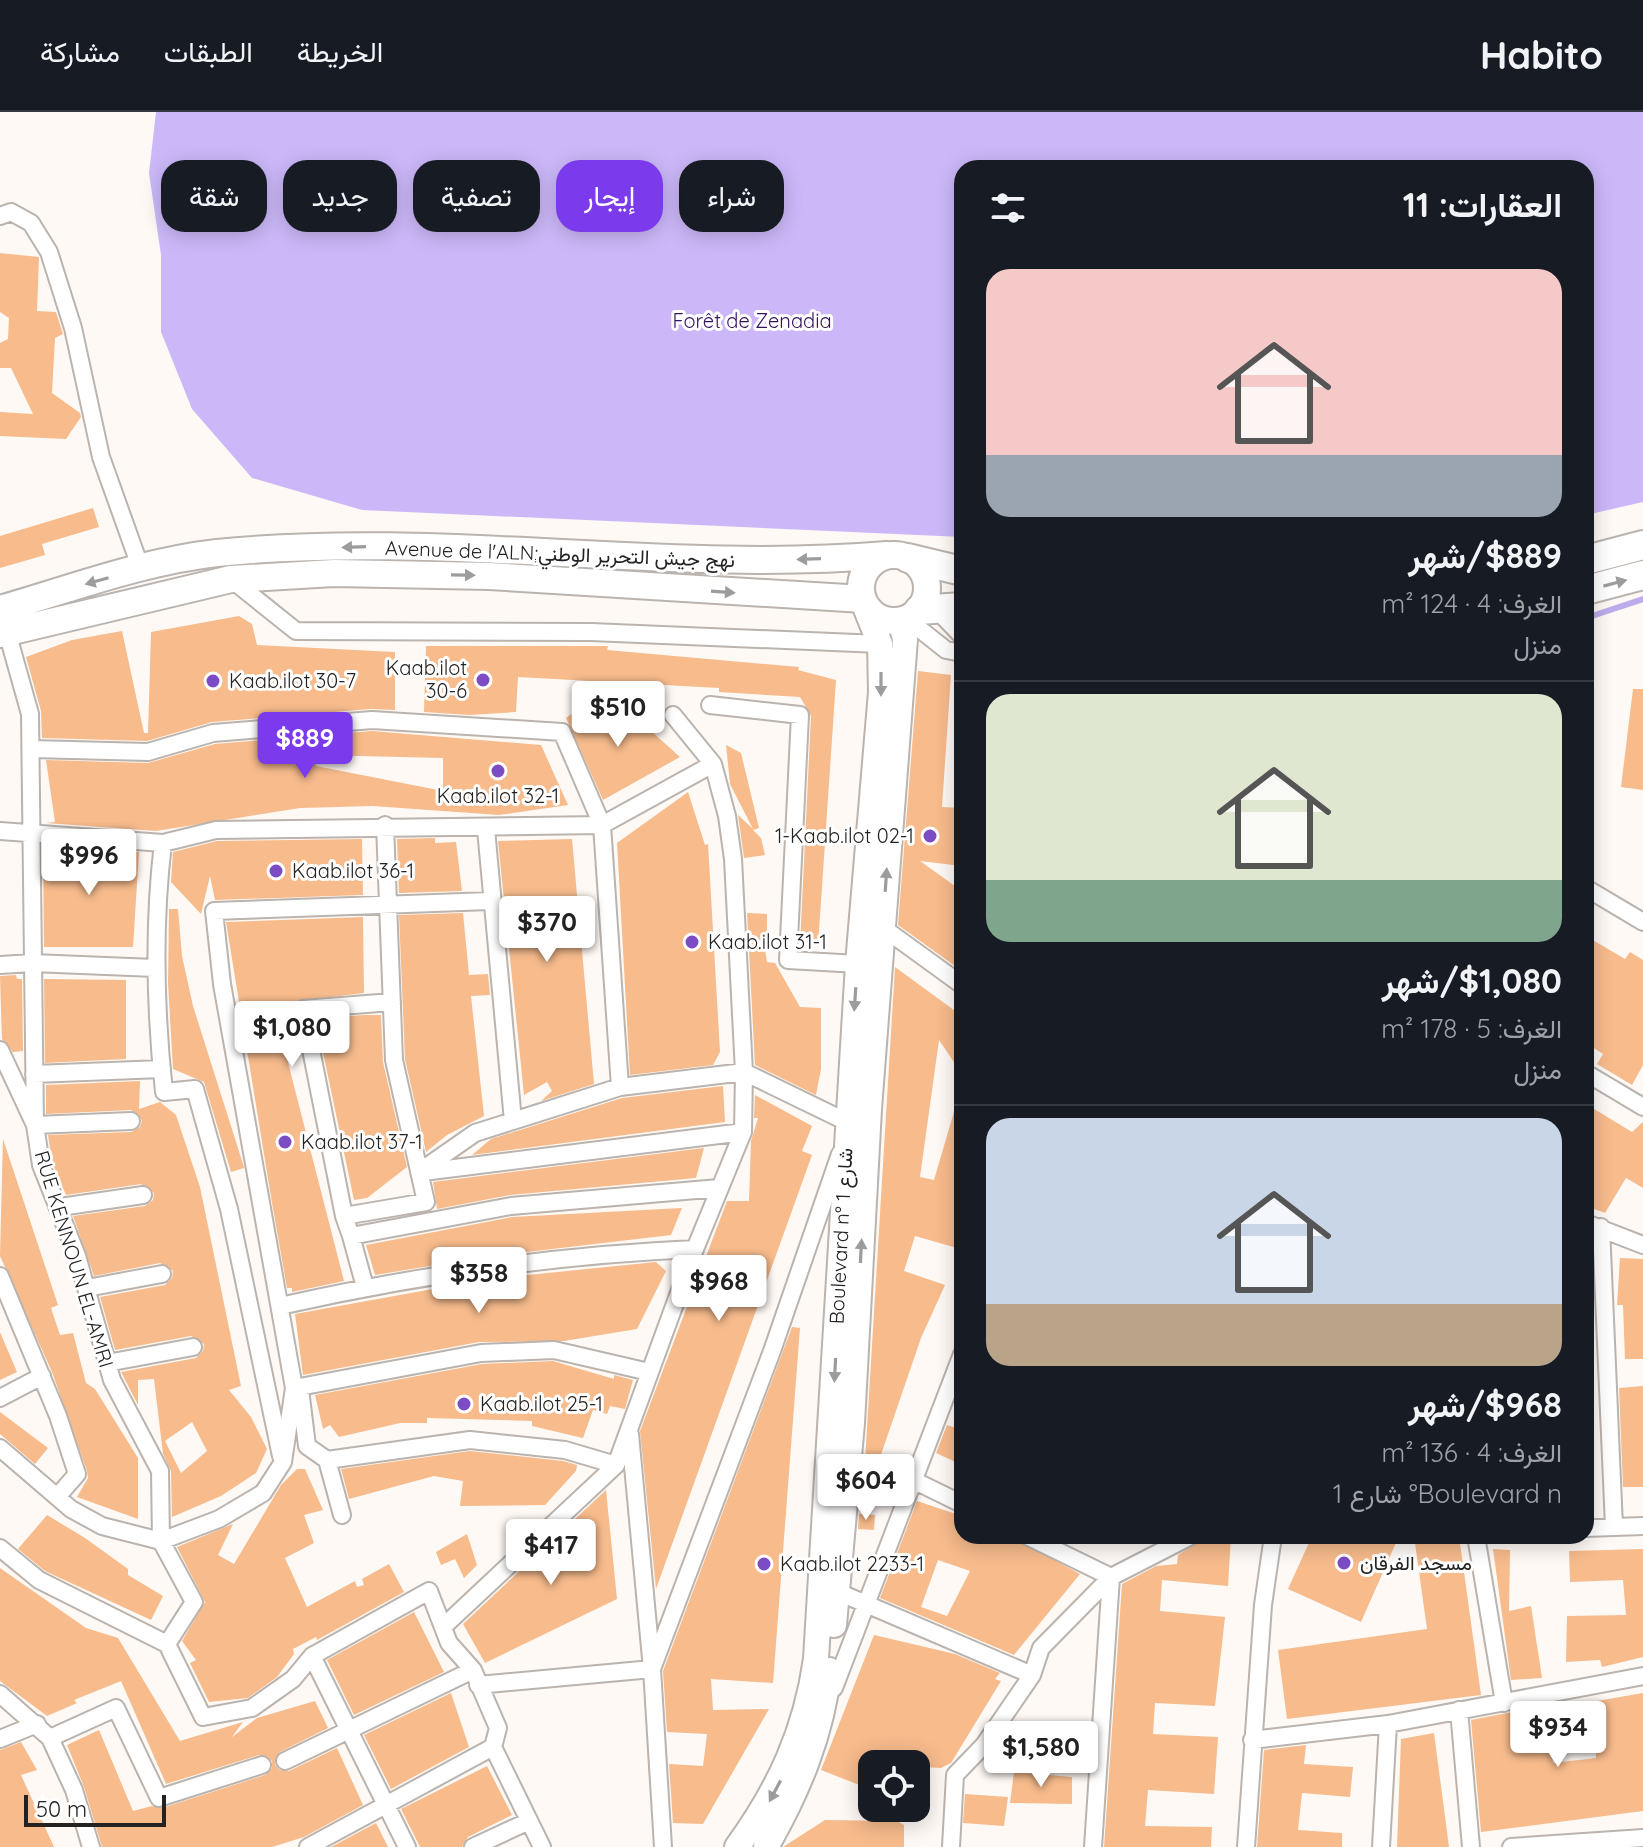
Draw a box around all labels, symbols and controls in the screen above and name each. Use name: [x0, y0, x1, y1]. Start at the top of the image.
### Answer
text: Habito: [1480, 31, 1603, 79]
text: مشاركة: [40, 34, 120, 69]
text: الطبقات: [164, 34, 253, 69]
text: الخريطة: [297, 34, 383, 69]
chip: شقة: [161, 160, 267, 232]
chip: جديد: [283, 160, 397, 232]
chip: تصفية: [413, 160, 540, 232]
chip: إيجار: [556, 160, 663, 232]
chip: شراء: [679, 160, 784, 232]
text: العقارات: 11: [1403, 183, 1562, 226]
icon: filters: [986, 186, 1030, 230]
park label: Forêt de Zenadia: [672, 308, 832, 333]
icon: home: [1202, 321, 1346, 465]
text: $889/شهر: [1408, 534, 1562, 577]
street label: Avenue de l'ALN;نهج جيش التحرير الوطني: [384, 535, 735, 577]
one-way arrow: [341, 540, 366, 553]
one-way arrow: [796, 553, 821, 566]
one-way arrow: [451, 569, 476, 582]
one-way arrow: [85, 575, 109, 588]
one-way arrow: [1602, 576, 1627, 588]
one-way arrow: [711, 586, 736, 599]
text: الغرف: 4 · 124 m²: [1381, 587, 1562, 620]
text: منزل: [1513, 628, 1562, 661]
place label: Kaab.ilot 30-6: [386, 655, 467, 703]
place label: Kaab.ilot 30-7: [229, 668, 356, 693]
marker: Kaab.ilot 30-6: [474, 671, 492, 689]
marker: Kaab.ilot 30-7: [204, 672, 222, 690]
one-way arrow: [875, 672, 887, 697]
pin: $510: [571, 681, 665, 749]
text: $510: [590, 690, 646, 723]
pin: $889: [258, 712, 352, 780]
text: $889: [276, 721, 334, 754]
icon: home: [1202, 746, 1346, 890]
marker: Kaab.ilot 32-1: [489, 762, 507, 780]
place label: Kaab.ilot 32-1: [437, 783, 559, 808]
place label: 1-Kaab.ilot 02-1: [775, 823, 914, 848]
marker: 1-Kaab.ilot 02-1: [921, 827, 939, 845]
pin: $996: [42, 829, 136, 897]
text: $996: [59, 838, 119, 871]
place label: Kaab.ilot 36-1: [292, 858, 414, 883]
marker: Kaab.ilot 36-1: [267, 862, 285, 880]
one-way arrow: [880, 867, 893, 892]
pin: $370: [500, 896, 594, 964]
text: $370: [517, 905, 577, 938]
place label: Kaab.ilot 31-1: [708, 929, 827, 954]
marker: Kaab.ilot 31-1: [683, 933, 701, 951]
text: $1,080/شهر: [1382, 959, 1562, 1002]
one-way arrow: [848, 987, 861, 1012]
pin: $1,080: [227, 1001, 357, 1069]
text: $1,080: [253, 1010, 331, 1043]
text: الغرف: 5 · 178 m²: [1381, 1012, 1562, 1045]
text: منزل: [1513, 1053, 1562, 1086]
place label: Kaab.ilot 37-1: [301, 1129, 423, 1154]
marker: Kaab.ilot 37-1: [276, 1133, 294, 1151]
street label: RUE KENNOUN EL-AMRI: [30, 1147, 119, 1370]
street label: Boulevard n° شارع 1: [823, 1147, 860, 1325]
icon: home: [1202, 1170, 1346, 1314]
one-way arrow: [855, 1238, 868, 1263]
pin: $358: [432, 1247, 526, 1315]
pin: $968: [672, 1255, 766, 1323]
text: $358: [450, 1256, 508, 1289]
text: $968: [690, 1264, 748, 1297]
one-way arrow: [828, 1358, 841, 1383]
text: $968/شهر: [1408, 1383, 1562, 1426]
place label: Kaab.ilot 25-1: [480, 1391, 603, 1416]
marker: Kaab.ilot 25-1: [455, 1395, 473, 1413]
text: الغرف: 4 · 136 m²: [1382, 1436, 1562, 1469]
pin: $604: [819, 1454, 913, 1522]
text: $604: [835, 1463, 897, 1496]
text: Boulevard n° شارع 1: [1333, 1477, 1562, 1510]
pin: $417: [504, 1519, 598, 1587]
text: $417: [524, 1528, 578, 1561]
place label: مسجد الفرقان: [1360, 1550, 1472, 1576]
place label: Kaab.ilot 2233-1: [780, 1551, 924, 1576]
marker: مسجد الفرقان: [1335, 1554, 1353, 1572]
marker: Kaab.ilot 2233-1: [755, 1555, 773, 1573]
pin: $934: [1511, 1701, 1605, 1769]
text: $934: [1528, 1710, 1588, 1743]
pin: $1,580: [976, 1721, 1106, 1789]
text: $1,580: [1002, 1730, 1080, 1763]
map controls: [858, 1750, 930, 1822]
button: locate: [858, 1750, 930, 1822]
one-way arrow: [768, 1779, 781, 1802]
scale bar: [24, 1791, 166, 1827]
text: 50 m: [36, 1795, 87, 1823]

